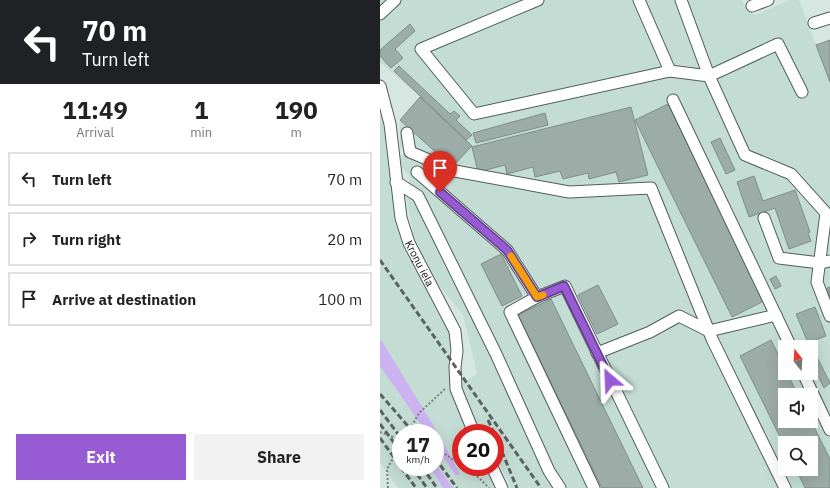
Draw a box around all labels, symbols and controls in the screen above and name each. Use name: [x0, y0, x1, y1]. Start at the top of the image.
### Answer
text: 70 m: [82, 12, 147, 49]
icon: left: [16, 16, 68, 68]
text: Turn left: [82, 48, 150, 71]
text: 11:49: [62, 94, 128, 126]
text: 1: [194, 94, 208, 126]
text: 190: [274, 94, 318, 126]
text: Arrival: [76, 124, 114, 141]
text: min: [190, 124, 212, 141]
text: m: [290, 124, 302, 141]
pin: [423, 151, 457, 192]
icon: arrive: [429, 157, 451, 179]
icon: left: [18, 168, 40, 190]
text: Turn left: [52, 170, 112, 189]
text: 70 m: [327, 170, 362, 189]
icon: right: [18, 228, 40, 250]
text: Turn right: [52, 230, 121, 249]
text: 20 m: [327, 230, 362, 249]
street label: Kroņu iela: [402, 238, 437, 289]
icon: arrive: [18, 288, 40, 310]
text: Arrive at destination: [52, 290, 196, 309]
text: 100 m: [318, 290, 362, 309]
north arrow: [778, 340, 818, 380]
map controls: [778, 340, 818, 476]
position arrow: [589, 359, 631, 401]
button: sound: [778, 388, 818, 428]
speed limit sign: 20: [452, 424, 504, 476]
text: 17: [406, 431, 430, 458]
button: Exit: [16, 434, 186, 480]
button: Share: [194, 434, 364, 480]
button: search: [778, 436, 818, 476]
text: km/h: [406, 453, 430, 466]

